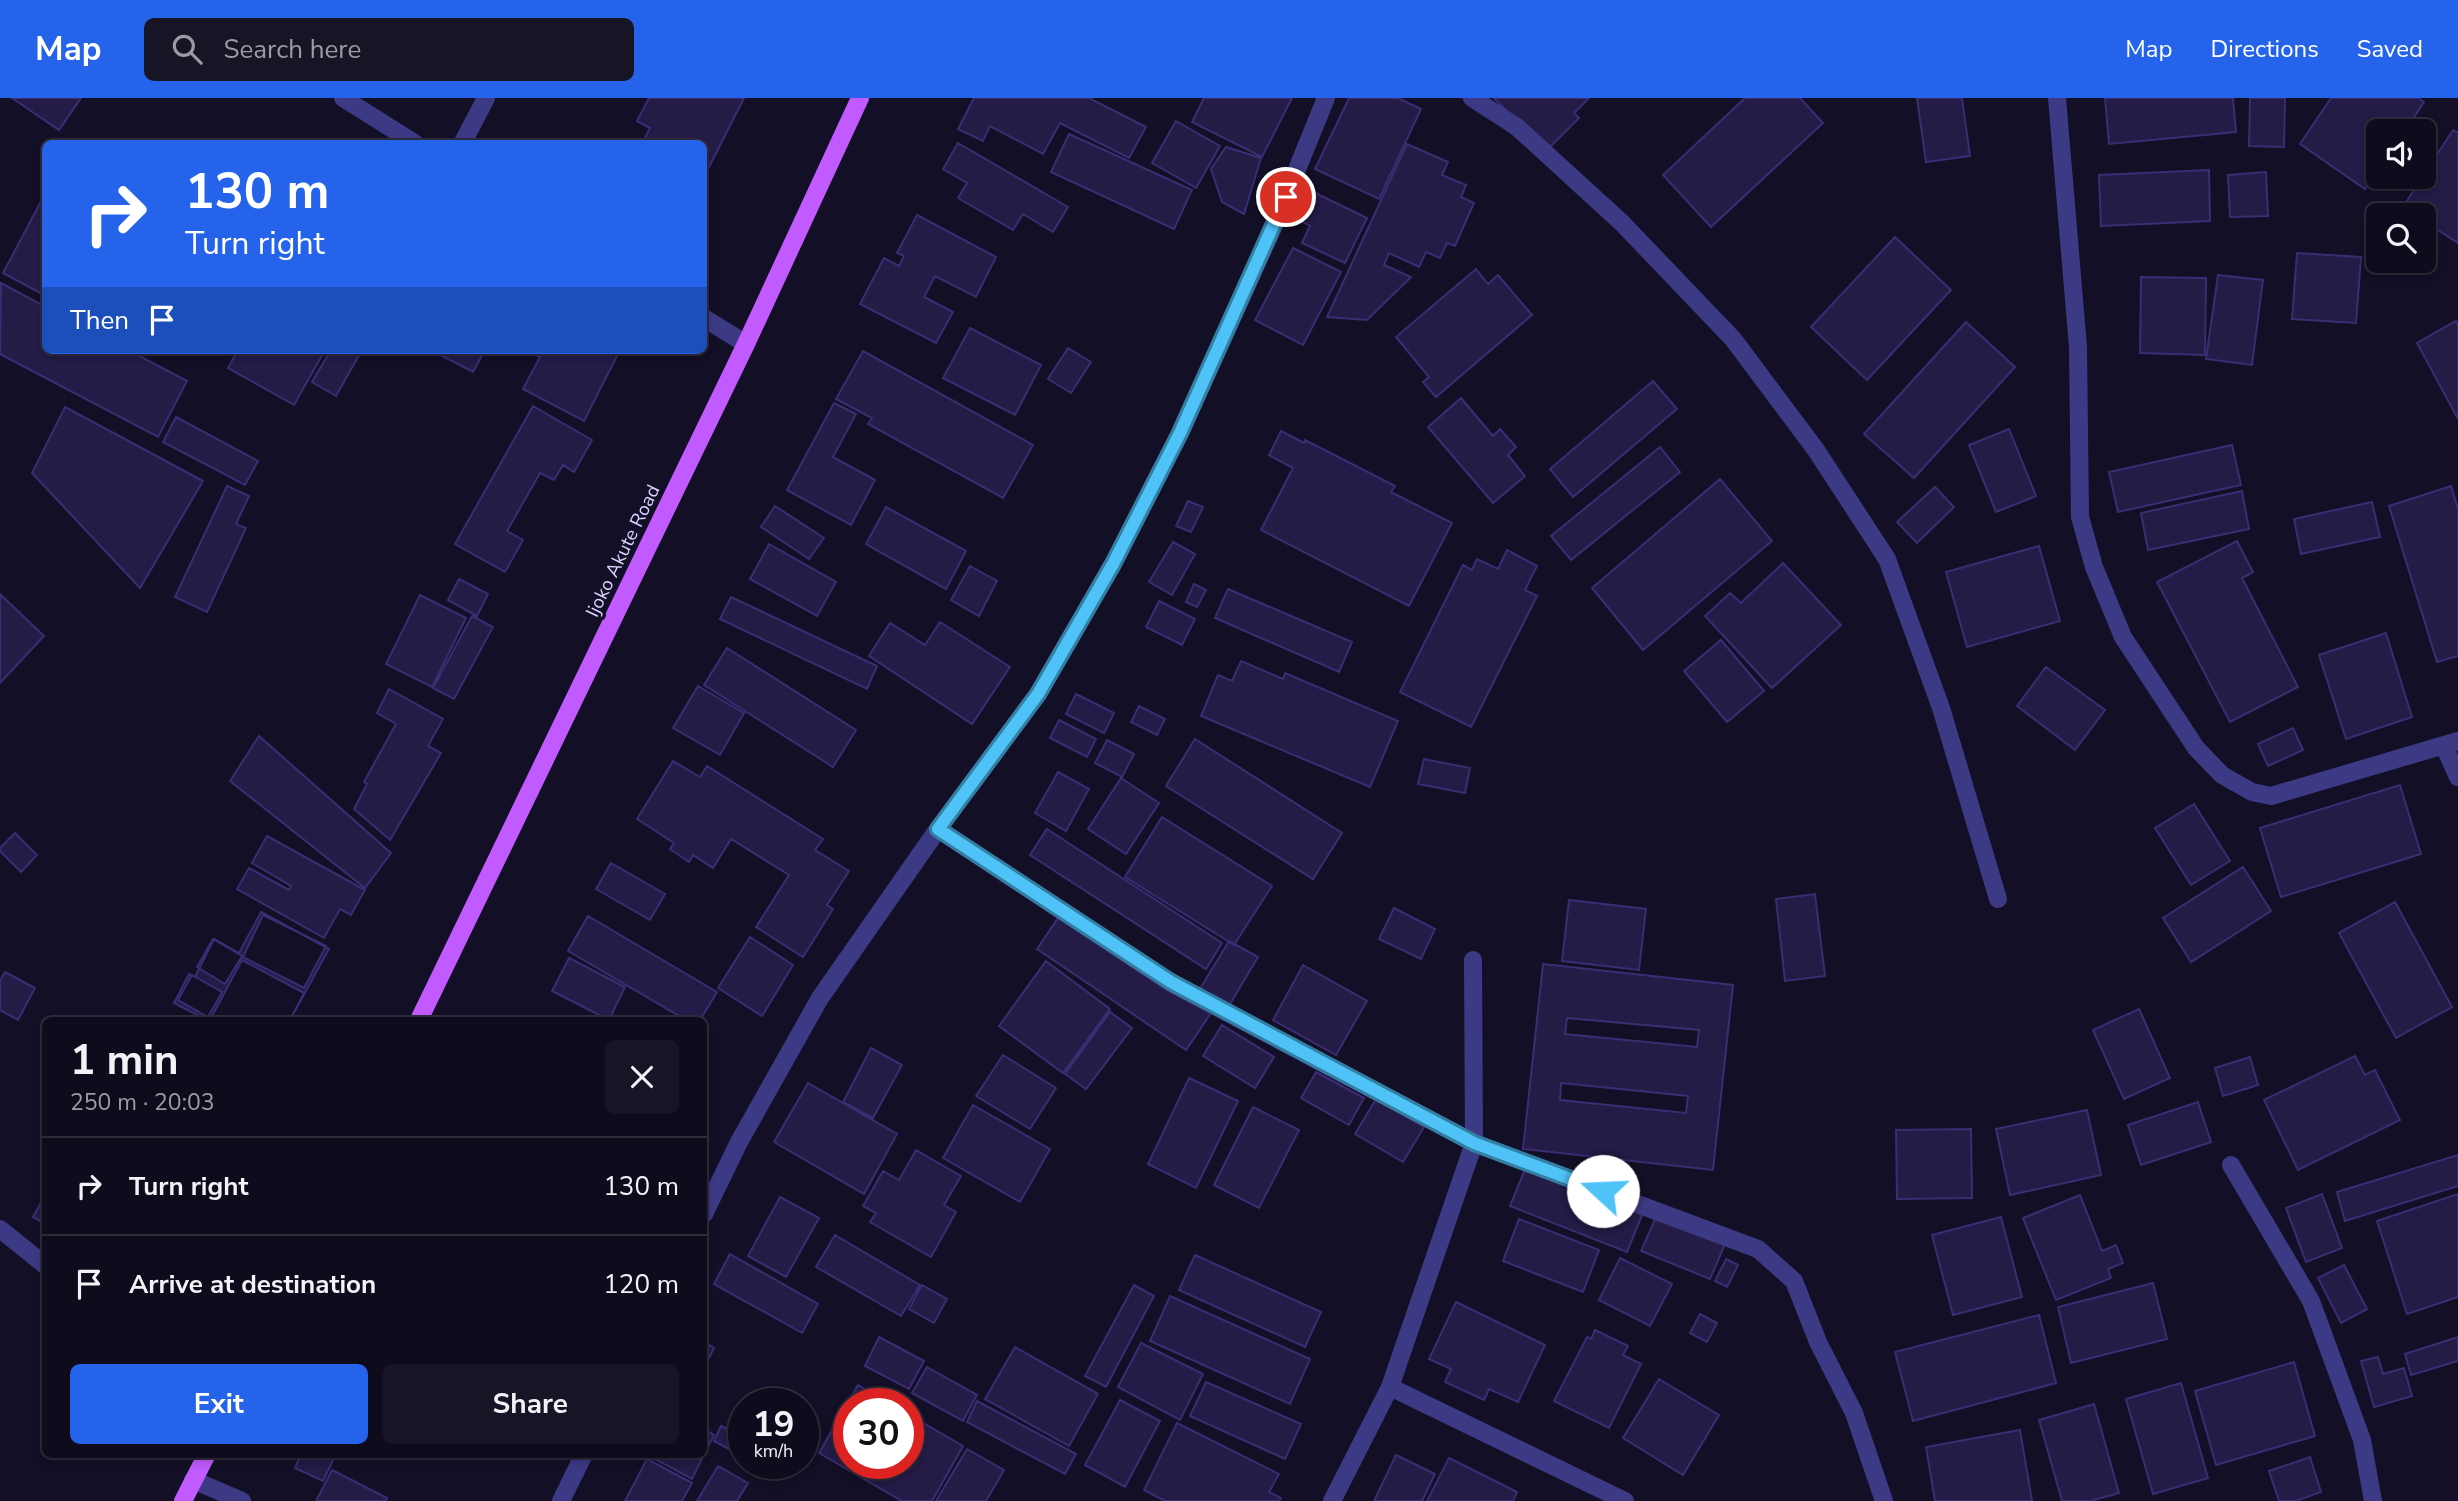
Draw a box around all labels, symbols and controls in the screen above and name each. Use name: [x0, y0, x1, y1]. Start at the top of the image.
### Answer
search box: [144, 18, 634, 81]
text: Map: [35, 27, 102, 72]
icon: search: [168, 30, 206, 68]
text: Search here: [224, 32, 361, 67]
text: Map: [2125, 33, 2172, 65]
text: Directions: [2210, 33, 2319, 65]
text: Saved: [2357, 33, 2423, 65]
map controls: [2366, 119, 2436, 273]
button: sound: [2366, 119, 2436, 189]
text: 130 m: [185, 158, 329, 225]
pin: [1256, 167, 1316, 227]
icon: right: [70, 168, 161, 259]
icon: arrive: [1267, 178, 1305, 216]
button: search: [2366, 203, 2436, 273]
text: Turn right: [185, 222, 325, 265]
icon: arrive: [143, 301, 181, 339]
text: Then: [70, 303, 129, 338]
street label: Ijoko Akute Road: [580, 480, 666, 622]
text: 1 min: [70, 1032, 179, 1089]
button: close: [605, 1040, 679, 1114]
text: 250 m · 20:03: [70, 1087, 215, 1118]
position arrow: [1566, 1154, 1640, 1228]
icon: right: [70, 1167, 108, 1205]
text: Turn right: [129, 1169, 248, 1204]
text: 130 m: [603, 1169, 679, 1204]
icon: arrive: [70, 1265, 108, 1303]
text: Arrive at destination: [129, 1267, 376, 1302]
text: 120 m: [603, 1267, 679, 1302]
button: Exit: [70, 1364, 368, 1444]
button: Share: [382, 1364, 679, 1444]
speed limit sign: 30: [833, 1388, 924, 1479]
text: 19: [752, 1401, 795, 1448]
text: km/h: [754, 1439, 793, 1463]

